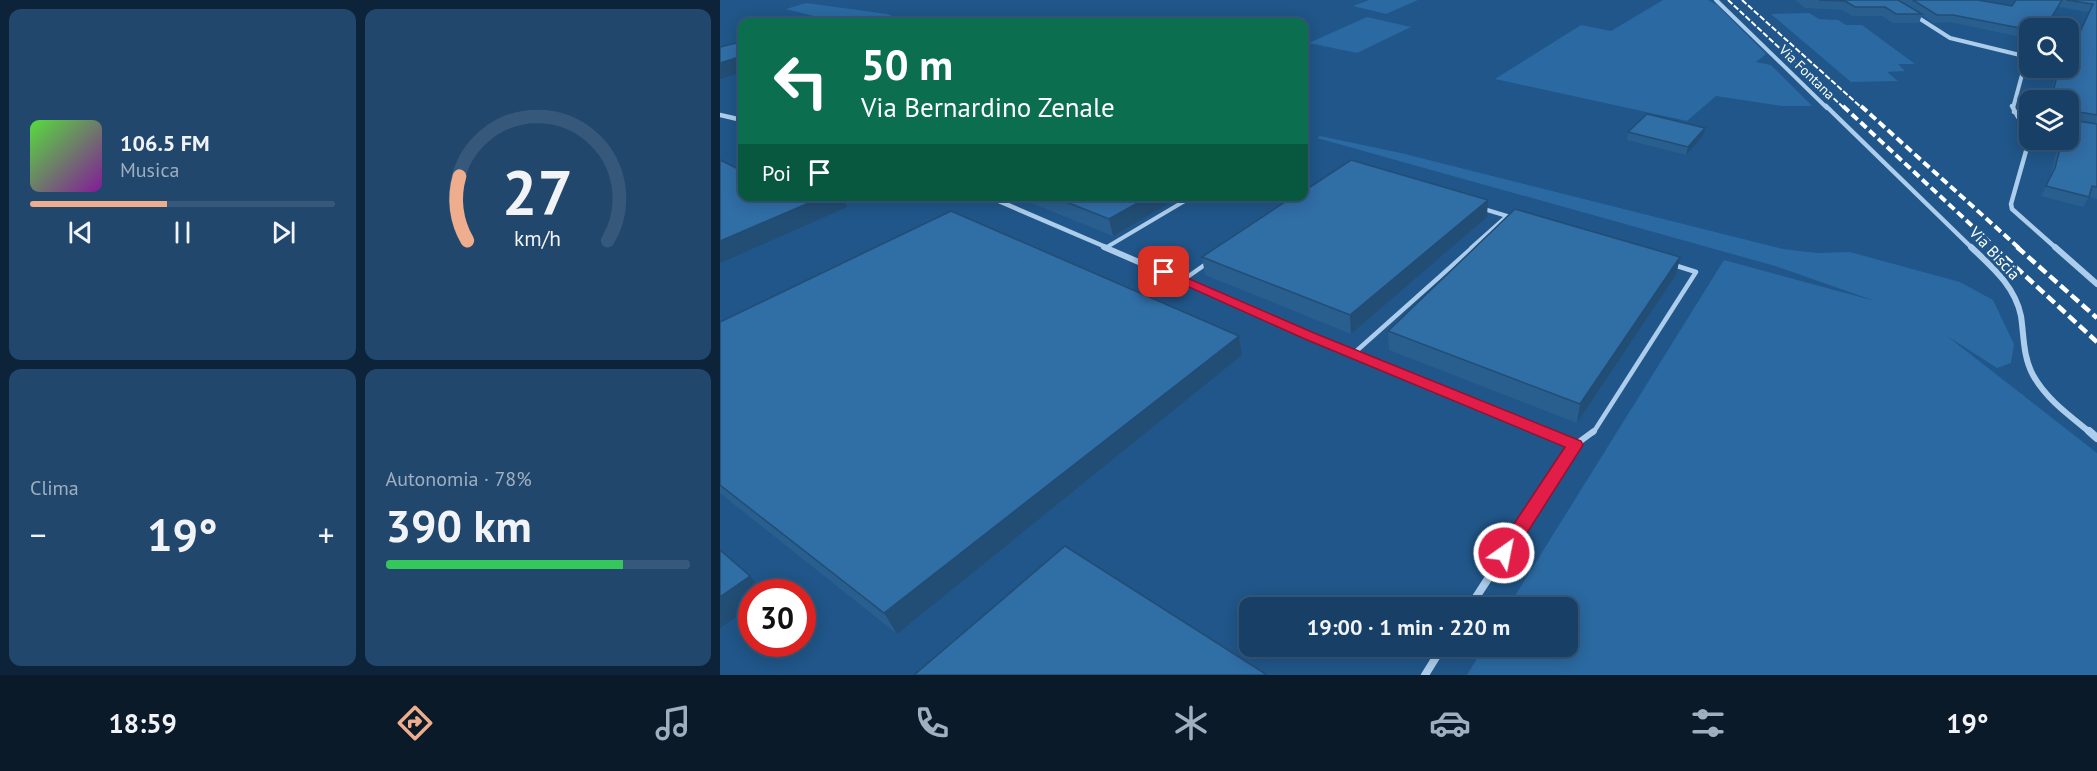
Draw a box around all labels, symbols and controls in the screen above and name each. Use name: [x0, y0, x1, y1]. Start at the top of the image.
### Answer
map controls: [2019, 18, 2079, 150]
button: search: [2019, 18, 2079, 78]
text: 50 m: [861, 37, 953, 92]
street label: Via Fontana: [1774, 40, 1839, 103]
icon: left: [762, 42, 840, 120]
text: Via Bernardino Zenale: [861, 90, 1115, 124]
button: layers: [2019, 90, 2079, 150]
text: 106.5 FM: [120, 129, 210, 157]
text: 27: [502, 152, 573, 233]
icon: arrive: [803, 156, 836, 189]
text: Musica: [120, 157, 179, 183]
text: Poi: [762, 159, 791, 187]
icon: previous: [64, 216, 97, 249]
icon: pause: [166, 216, 199, 249]
icon: next: [267, 216, 300, 249]
street label: Via Biscia: [1965, 222, 2025, 284]
text: km/h: [514, 225, 561, 253]
pin: [1138, 246, 1189, 297]
icon: arrive: [1147, 255, 1180, 288]
text: Autonomia · 78%: [386, 466, 532, 492]
text: Clima: [30, 475, 79, 501]
text: 390 km: [386, 496, 532, 554]
text: 19°: [147, 505, 218, 563]
text: −: [30, 513, 47, 556]
text: +: [318, 513, 334, 556]
position arrow: [1472, 521, 1536, 585]
speed limit sign: 30: [738, 579, 816, 657]
text: 19:00 · 1 min · 220 m: [1307, 613, 1510, 641]
icon: directions: [394, 702, 436, 744]
icon: music: [652, 702, 694, 744]
icon: phone: [911, 702, 953, 744]
icon: climate: [1170, 702, 1212, 744]
icon: car: [1429, 702, 1471, 744]
icon: filters: [1687, 702, 1729, 744]
text: 18:59: [108, 706, 177, 740]
text: 19°: [1946, 706, 1989, 740]

